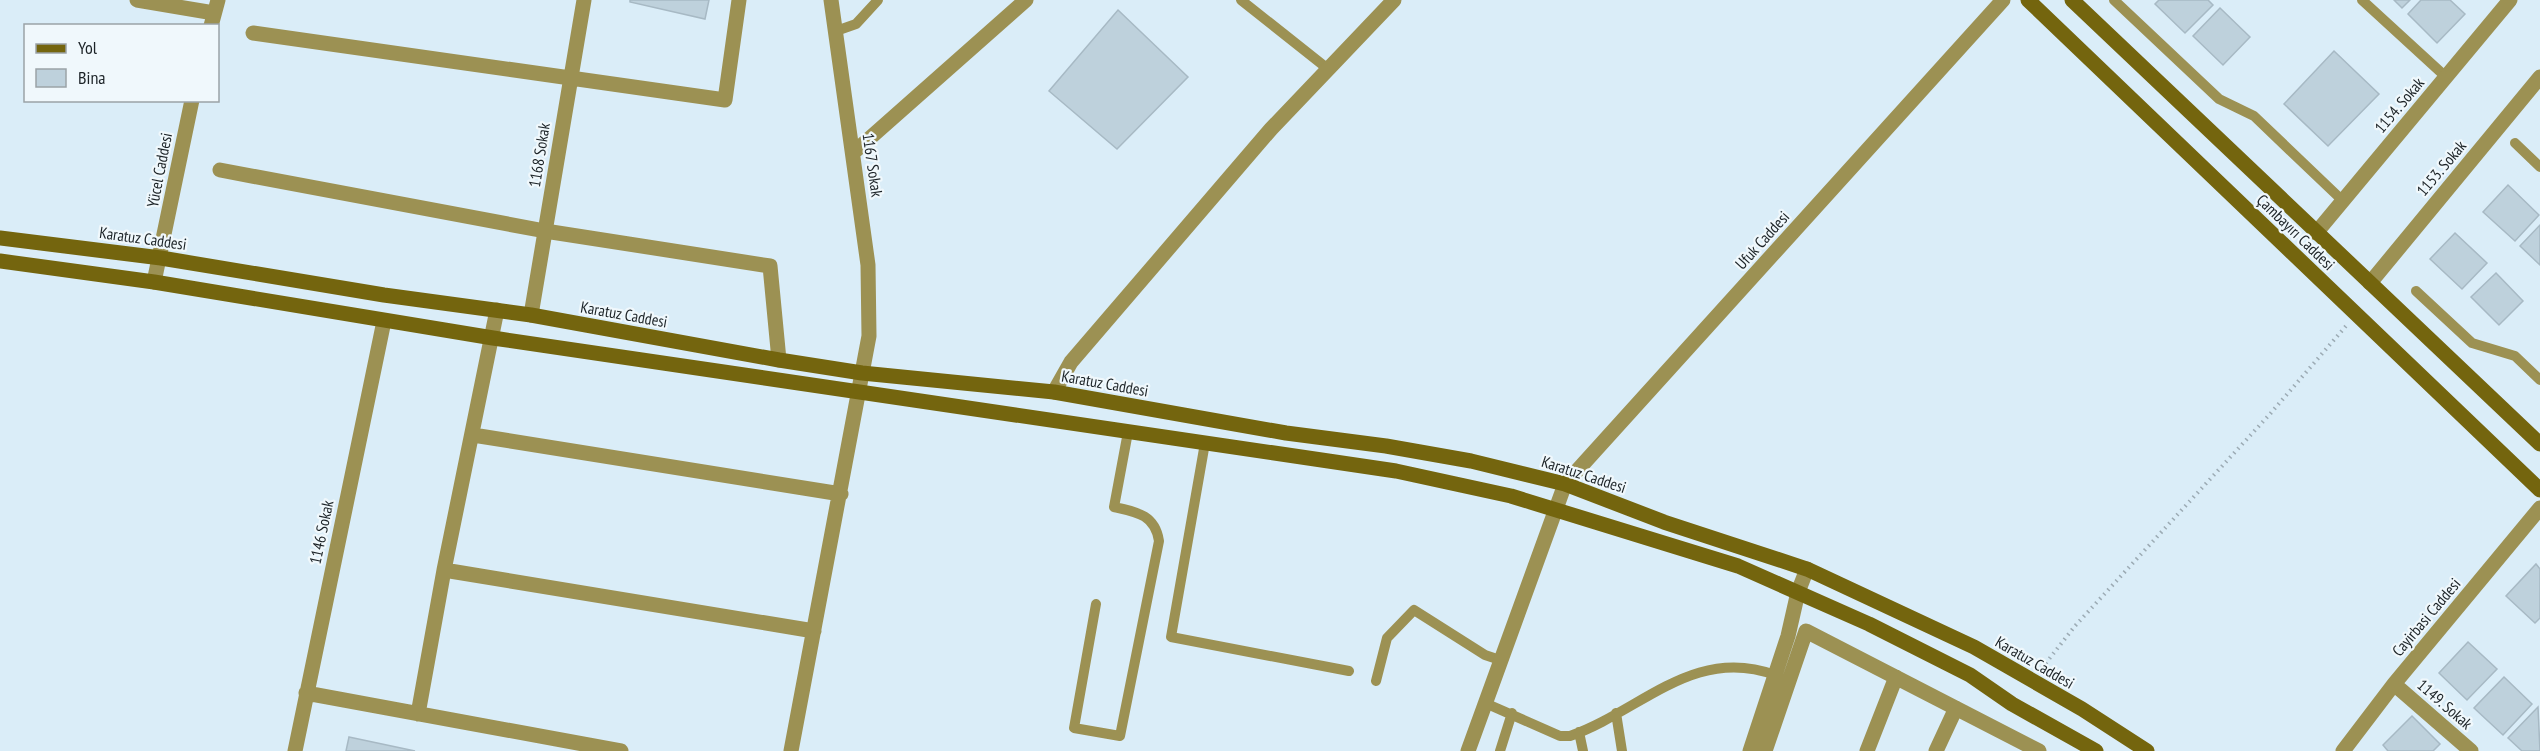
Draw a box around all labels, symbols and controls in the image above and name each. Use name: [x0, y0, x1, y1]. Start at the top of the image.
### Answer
legend: [24, 24, 219, 102]
text: Yol: [78, 36, 98, 59]
text: Bina: [78, 66, 106, 89]
street label: 1154. Sokak: [2370, 72, 2429, 137]
street label: 1168 Sokak: [524, 121, 554, 189]
street label: Yücel Caddesi: [142, 131, 176, 209]
street label: 1167 Sokak: [859, 132, 887, 199]
street label: 1153. Sokak: [2412, 135, 2471, 200]
street label: Çambayırı Caddesi: [2253, 190, 2339, 274]
street label: Ufuk Caddesi: [1731, 207, 1793, 273]
street label: Karatuz Caddesi: [98, 222, 188, 254]
street label: Karatuz Caddesi: [579, 297, 669, 331]
street label: Karatuz Caddesi: [1060, 366, 1150, 400]
street label: Karatuz Caddesi: [1539, 451, 1629, 497]
street label: 1146 Sokak: [304, 497, 338, 566]
street label: Cayirbasi Caddesi: [2388, 574, 2464, 660]
street label: Karatuz Caddesi: [1992, 631, 2078, 693]
street label: 1149. Sokak: [2413, 675, 2477, 734]

